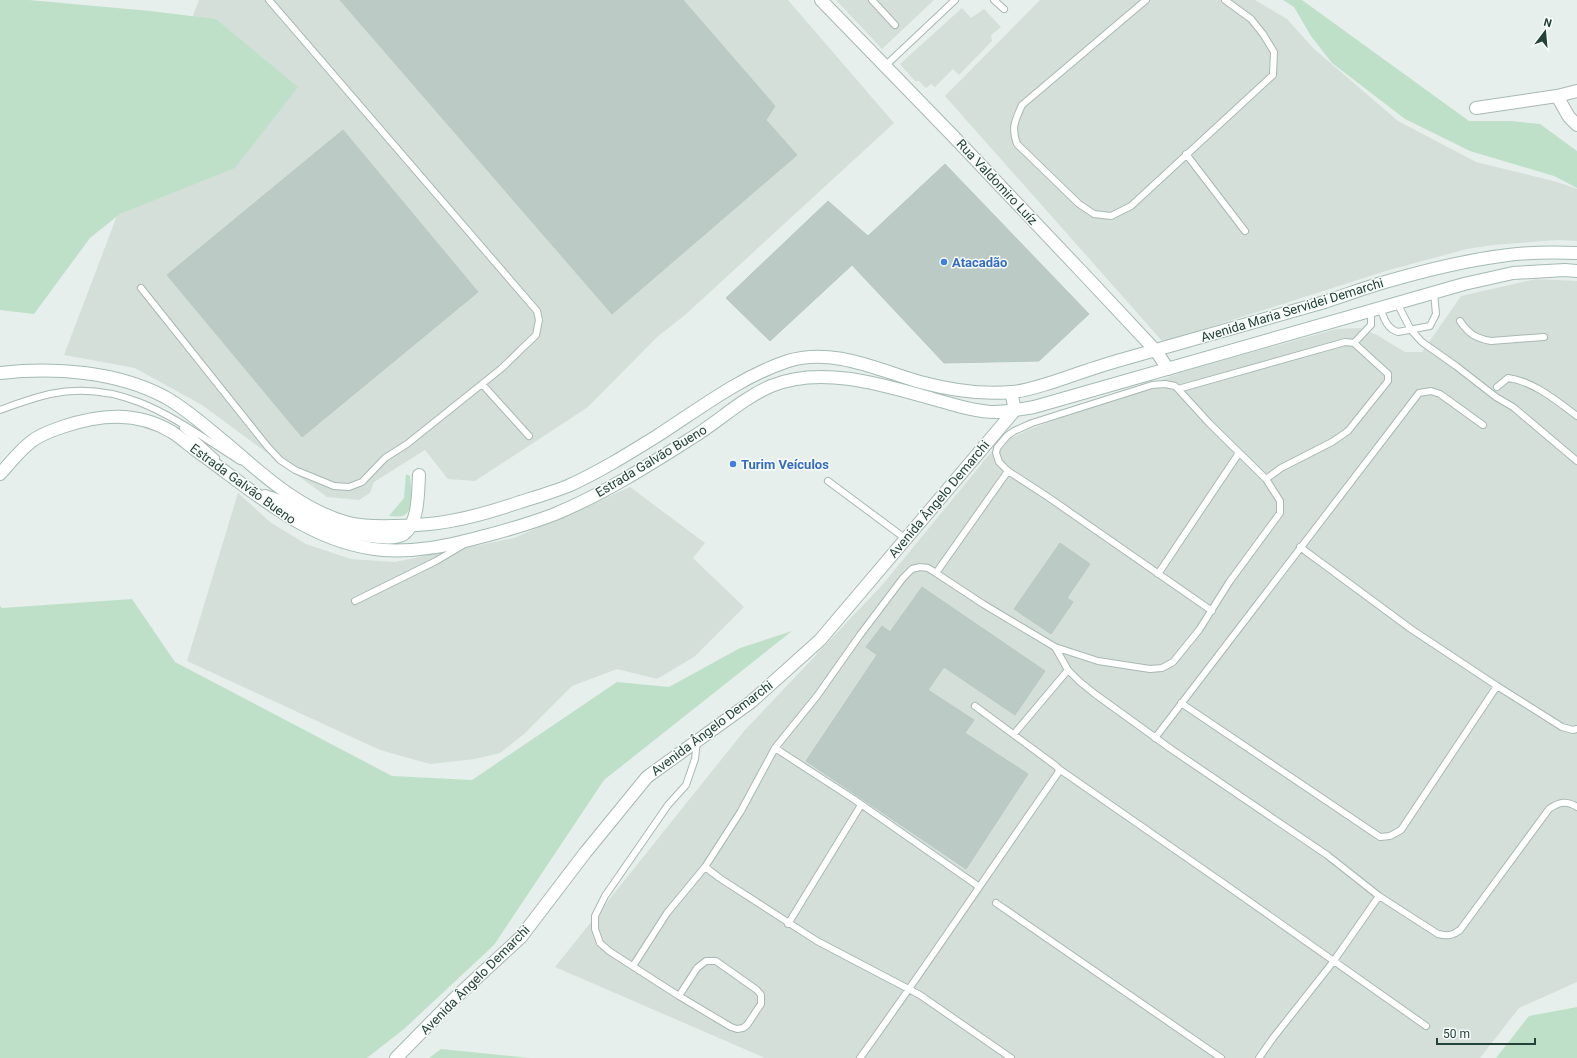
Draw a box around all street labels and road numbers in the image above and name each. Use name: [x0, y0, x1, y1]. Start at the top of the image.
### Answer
street label: Rua Valdomiro Luíz: [953, 136, 1041, 228]
street label: Avenida Maria Servidei Demarchi: [1199, 275, 1385, 345]
street label: Estrada Galvão Bueno: [593, 422, 709, 500]
street label: Avenida Ângelo Demarchi: [886, 437, 992, 561]
street label: Estrada Galvão Bueno: [187, 441, 299, 527]
street label: Avenida Ângelo Demarchi: [648, 677, 776, 779]
street label: Avenida Ângelo Demarchi: [417, 922, 533, 1038]

